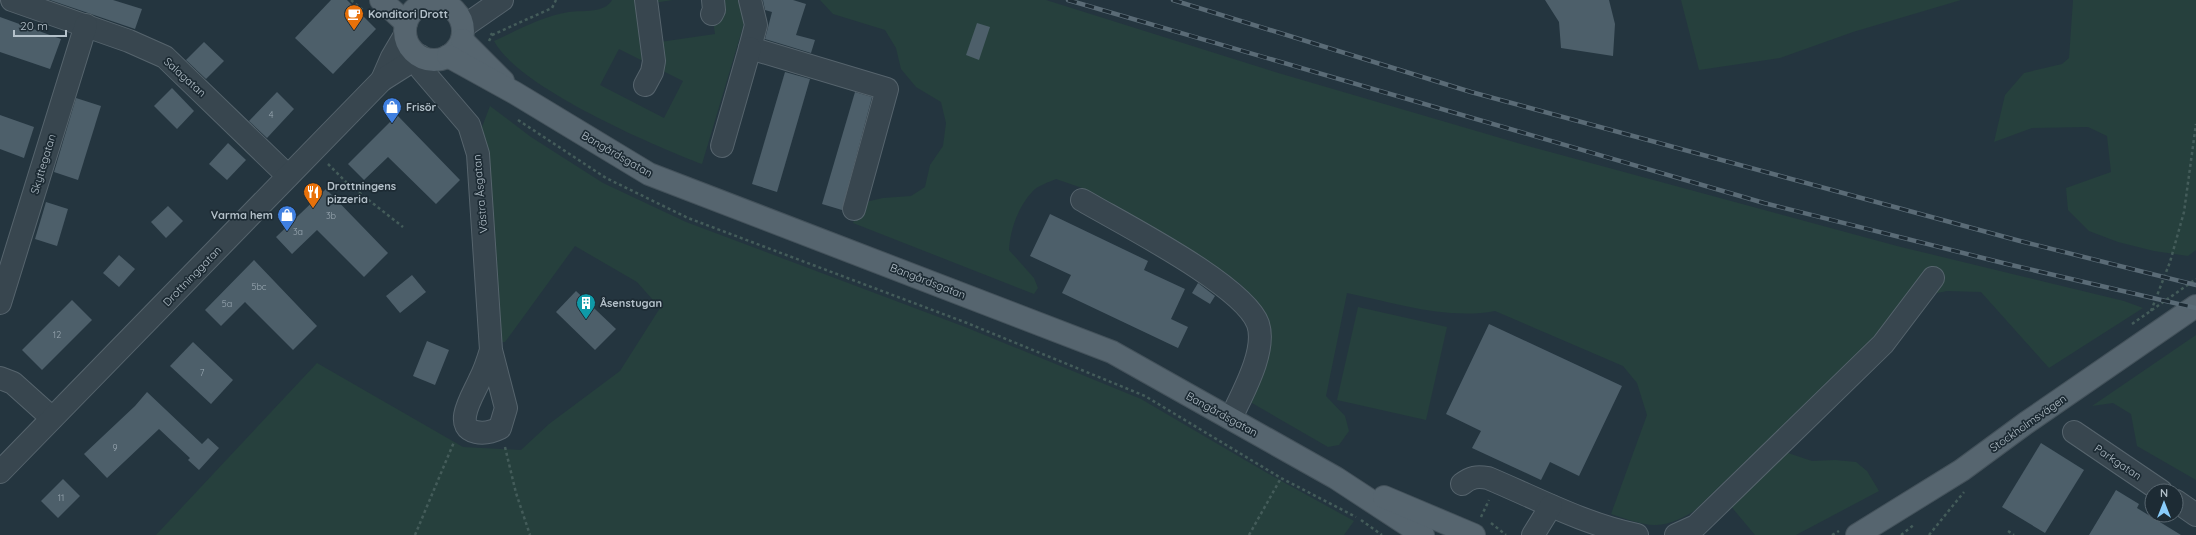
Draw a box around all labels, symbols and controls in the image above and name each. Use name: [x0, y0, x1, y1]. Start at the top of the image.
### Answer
cafe icon: Konditori Drott: [343, 3, 365, 31]
place label: Konditori Drott: [368, 7, 448, 21]
scale bar: [14, 12, 66, 38]
text: 20 m: [20, 18, 48, 33]
street label: Salagatan: [161, 54, 209, 100]
shop icon: Frisör: [381, 96, 403, 124]
place label: Frisör: [406, 100, 437, 114]
house number: 4: [269, 109, 274, 120]
street label: Bangårdsgatan: [579, 128, 655, 180]
street label: Skyttegatan: [27, 132, 59, 196]
street label: Västra Åsgatan: [470, 154, 490, 234]
place label: Drottningens pizzeria: [327, 179, 396, 206]
restaurant icon: Drottningens pizzeria: [302, 181, 324, 209]
shop icon: Varma hem: [276, 204, 298, 232]
place label: Varma hem: [211, 208, 273, 222]
house number: 3b: [326, 210, 337, 221]
house number: 3a: [293, 226, 303, 237]
street label: Drottninggatan: [160, 243, 224, 309]
street label: Bangårdsgatan: [888, 260, 968, 302]
house number: 5bc: [251, 281, 267, 292]
building icon: Åsenstugan: [575, 292, 597, 320]
place label: Åsenstugan: [600, 296, 662, 310]
house number: 5a: [222, 298, 232, 309]
house number: 12: [53, 329, 61, 340]
house number: 7: [200, 367, 205, 378]
street label: Bangårdsgatan: [1184, 389, 1260, 439]
street label: Stockholmsvägen: [1987, 391, 2069, 455]
street label: Parkgatan: [2092, 441, 2144, 483]
house number: 9: [112, 442, 118, 453]
north arrow: [2144, 483, 2184, 523]
text: N: [2160, 486, 2168, 500]
house number: 11: [58, 492, 64, 503]

